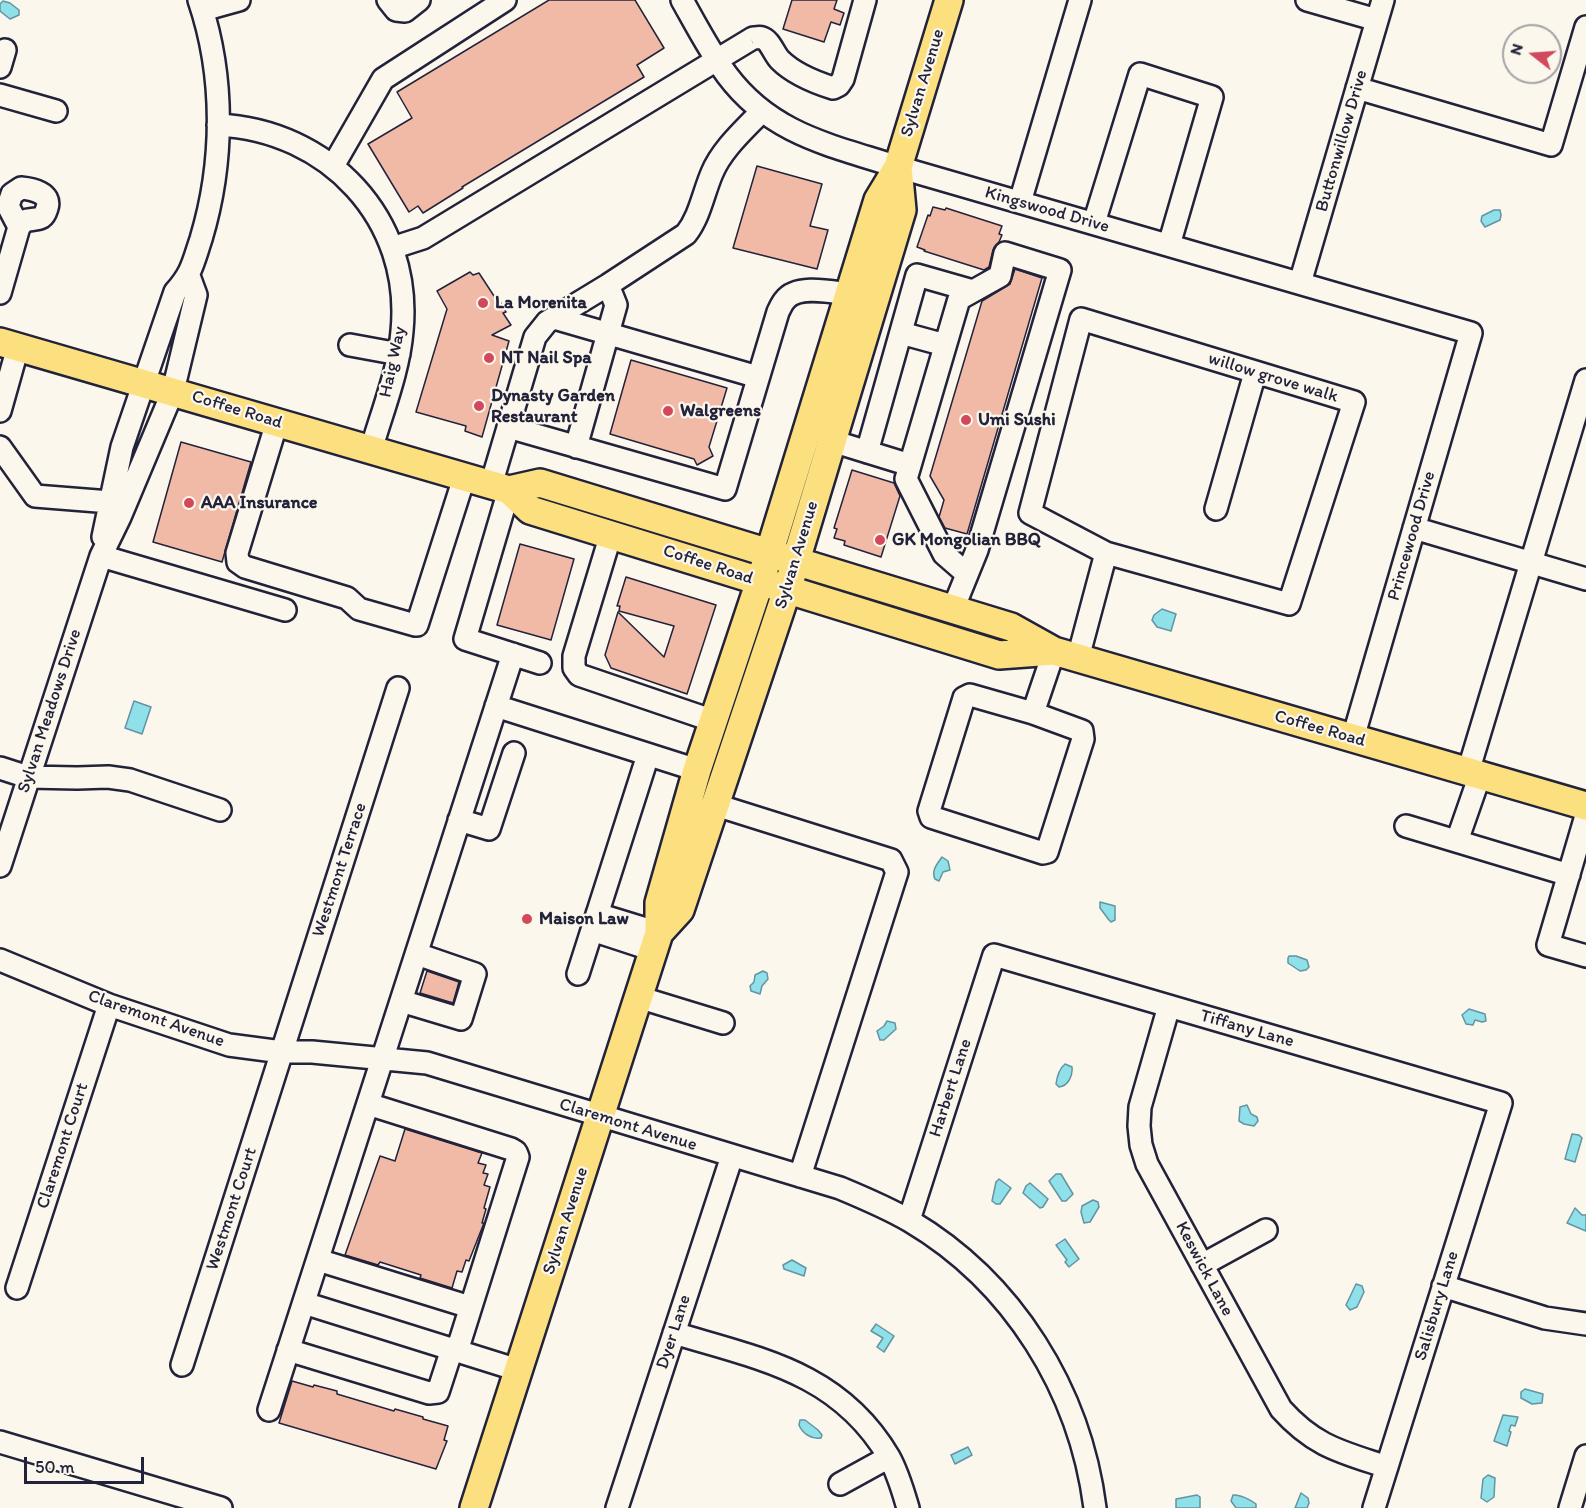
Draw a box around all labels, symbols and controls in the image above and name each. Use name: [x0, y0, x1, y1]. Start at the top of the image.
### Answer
north arrow: [1502, 24, 1562, 84]
street label: Sylvan Avenue: [896, 26, 950, 140]
text: N: [1506, 41, 1527, 57]
street label: Buttonwillow Drive: [1311, 67, 1373, 215]
street label: Kingswood Drive: [982, 182, 1112, 238]
place label: La Morenita: [495, 292, 587, 314]
marker: La Morenita: [476, 296, 490, 310]
street label: Haig Way: [375, 324, 411, 400]
place label: NT Nail Spa: [501, 347, 592, 369]
street label: willow grove walk: [1205, 348, 1341, 408]
marker: NT Nail Spa: [482, 351, 496, 365]
place label: Dynasty Garden Restaurant: [491, 385, 615, 428]
street label: Coffee Road: [189, 386, 285, 434]
marker: Dynasty Garden Restaurant: [472, 399, 486, 413]
place label: Walgreens: [680, 400, 761, 422]
marker: Walgreens: [661, 404, 675, 418]
place label: Umi Sushi: [978, 409, 1056, 431]
marker: Umi Sushi: [959, 413, 973, 427]
street label: Princewood Drive: [1383, 469, 1441, 603]
place label: AAA Insurance: [201, 492, 317, 514]
marker: AAA Insurance: [182, 496, 196, 510]
street label: Sylvan Avenue: [770, 498, 824, 612]
place label: GK Mongolian BBQ: [892, 529, 1041, 551]
marker: GK Mongolian BBQ: [873, 533, 887, 547]
street label: Coffee Road: [660, 540, 756, 590]
street label: Sylvan Meadows Drive: [13, 626, 87, 796]
street label: Coffee Road: [1272, 706, 1368, 752]
street label: Westmont Terrace: [308, 800, 372, 940]
place label: Maison Law: [539, 908, 629, 930]
marker: Maison Law: [520, 912, 534, 926]
street label: Claremont Avenue: [85, 986, 227, 1052]
street label: Tiffany Lane: [1198, 1005, 1296, 1053]
street label: Harbert Lane: [925, 1036, 977, 1140]
street label: Claremont Court: [32, 1080, 94, 1212]
street label: Claremont Avenue: [557, 1094, 699, 1156]
street label: Westmont Court: [202, 1145, 262, 1273]
street label: Sylvan Avenue: [538, 1165, 594, 1277]
street label: Keswick Lane: [1170, 1218, 1238, 1320]
street label: Salisbury Lane: [1410, 1249, 1464, 1363]
street label: Dyer Lane: [652, 1292, 696, 1372]
scale bar: [27, 1445, 147, 1483]
text: 50 m: [35, 1456, 75, 1478]

